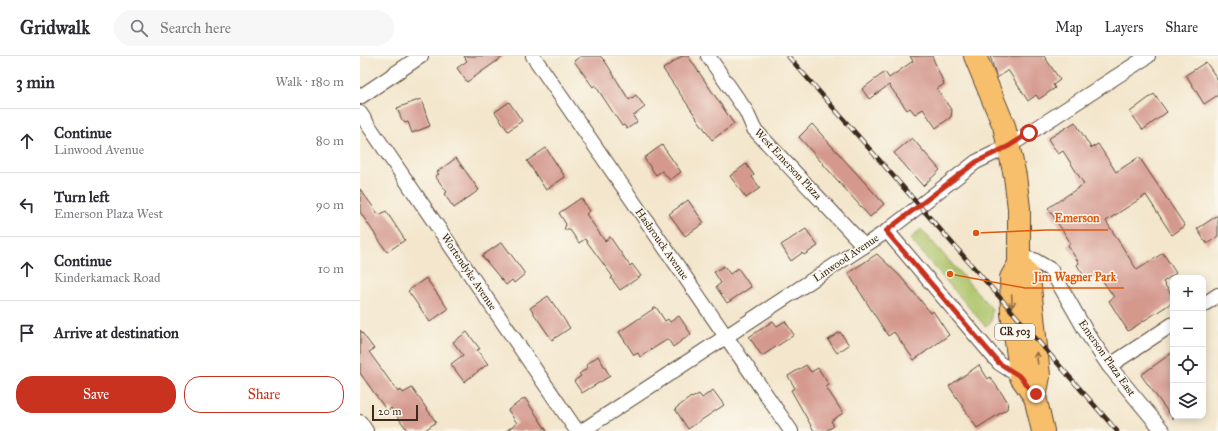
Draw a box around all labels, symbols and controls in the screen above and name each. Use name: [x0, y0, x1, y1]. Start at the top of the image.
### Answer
search box: [114, 10, 394, 46]
text: Gridwalk: [20, 16, 90, 39]
icon: search: [128, 17, 150, 39]
text: Search here: [160, 19, 231, 37]
text: Map: [1055, 19, 1083, 36]
text: Layers: [1105, 19, 1143, 36]
text: Share: [1165, 19, 1198, 36]
text: 3 min: [16, 72, 55, 93]
text: Walk · 180 m: [275, 74, 344, 90]
text: Continue: [54, 124, 112, 142]
route start: [1020, 124, 1038, 142]
street label: West Emerson Plaza: [752, 126, 824, 202]
icon: ahead: [16, 130, 38, 152]
text: 80 m: [316, 133, 344, 149]
text: Linwood Avenue: [54, 142, 144, 158]
text: Turn left: [54, 188, 110, 206]
icon: left: [16, 194, 38, 216]
text: 90 m: [316, 197, 344, 213]
text: Emerson Plaza West: [54, 206, 163, 222]
street label: Hasbrouck Avenue: [633, 206, 692, 283]
callout: Emerson: [1047, 206, 1108, 230]
text: Emerson: [1054, 211, 1100, 225]
street label: Wortendyke Avenue: [439, 231, 500, 313]
street label: Linwood Avenue: [811, 231, 882, 285]
text: Continue: [54, 252, 112, 270]
icon: ahead: [16, 258, 38, 280]
text: 10 m: [318, 261, 344, 277]
callout: Jim Wagner Park: [1025, 264, 1124, 288]
text: Kinderkamack Road: [54, 270, 161, 286]
text: Jim Wagner Park: [1032, 270, 1117, 285]
map controls: [1170, 275, 1206, 419]
button: +: [1170, 275, 1206, 311]
one-way arrow: [1008, 294, 1015, 307]
button: −: [1170, 311, 1206, 347]
street label: Emerson Plaza East: [1076, 317, 1138, 399]
icon: arrive: [16, 322, 38, 344]
text: Arrive at destination: [54, 324, 179, 342]
road number: CR 503: [995, 324, 1035, 340]
button: locate: [1170, 347, 1206, 383]
one-way arrow: [1033, 352, 1041, 365]
button: Save: [16, 376, 176, 413]
button: Share: [184, 376, 344, 413]
button: layers: [1170, 383, 1206, 419]
route end: [1027, 385, 1045, 403]
scale bar: [372, 403, 418, 422]
text: 20 m: [378, 405, 401, 418]

